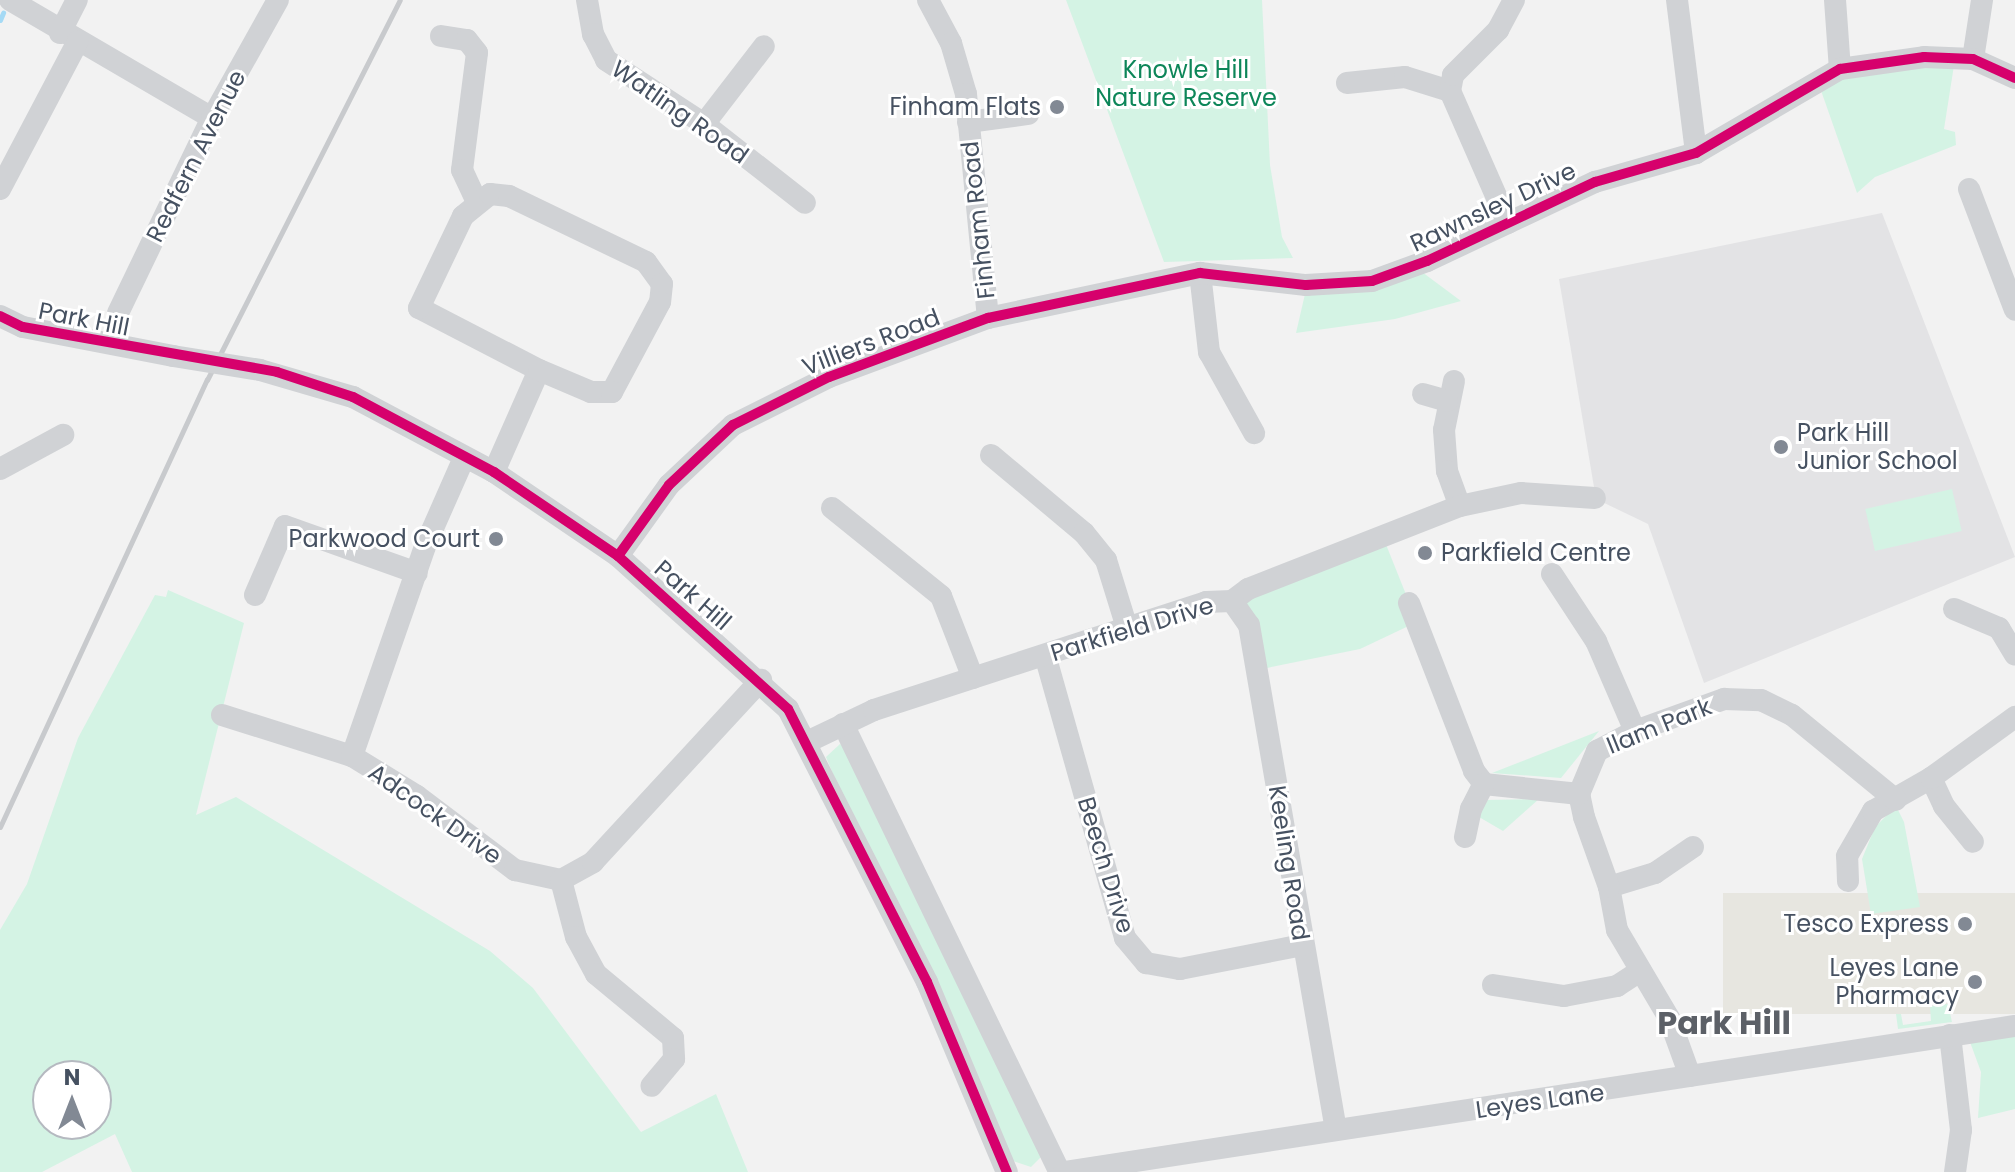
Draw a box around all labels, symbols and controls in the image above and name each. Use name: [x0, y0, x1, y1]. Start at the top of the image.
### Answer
street label: Watling Road: [606, 54, 754, 170]
park label: Knowle Hill Nature Reserve: [1095, 56, 1277, 112]
street label: Redfern Avenue: [140, 65, 252, 247]
place label: Finham Flats: [889, 93, 1041, 121]
marker: Finham Flats: [1048, 98, 1066, 116]
street label: Finham Road: [955, 140, 1001, 300]
street label: Rawnsley Drive: [1406, 156, 1580, 258]
street label: Park Hill: [36, 296, 132, 342]
street label: Villiers Road: [798, 303, 944, 381]
place label: Park Hill Junior School: [1797, 419, 1958, 475]
marker: Park Hill Junior School: [1772, 438, 1790, 456]
place label: Parkwood Court: [289, 525, 480, 553]
marker: Parkwood Court: [487, 530, 505, 548]
place label: Parkfield Centre: [1441, 539, 1631, 567]
marker: Parkfield Centre: [1416, 544, 1434, 562]
street label: Park Hill: [649, 554, 737, 636]
street label: Parkfield Drive: [1047, 591, 1217, 667]
street label: Ilam Park: [1602, 692, 1716, 760]
street label: Adcock Drive: [363, 758, 507, 870]
street label: Keeling Road: [1263, 784, 1315, 942]
street label: Beech Drive: [1072, 793, 1140, 937]
place label: Tesco Express: [1783, 910, 1949, 938]
marker: Tesco Express: [1956, 915, 1974, 933]
place label: Leyes Lane Pharmacy: [1830, 954, 1959, 1010]
marker: Leyes Lane Pharmacy: [1966, 973, 1984, 991]
district label: Park Hill: [1657, 1004, 1791, 1042]
north arrow: [32, 1060, 112, 1140]
text: N: [64, 1062, 80, 1093]
street label: Leyes Lane: [1474, 1078, 1606, 1124]

